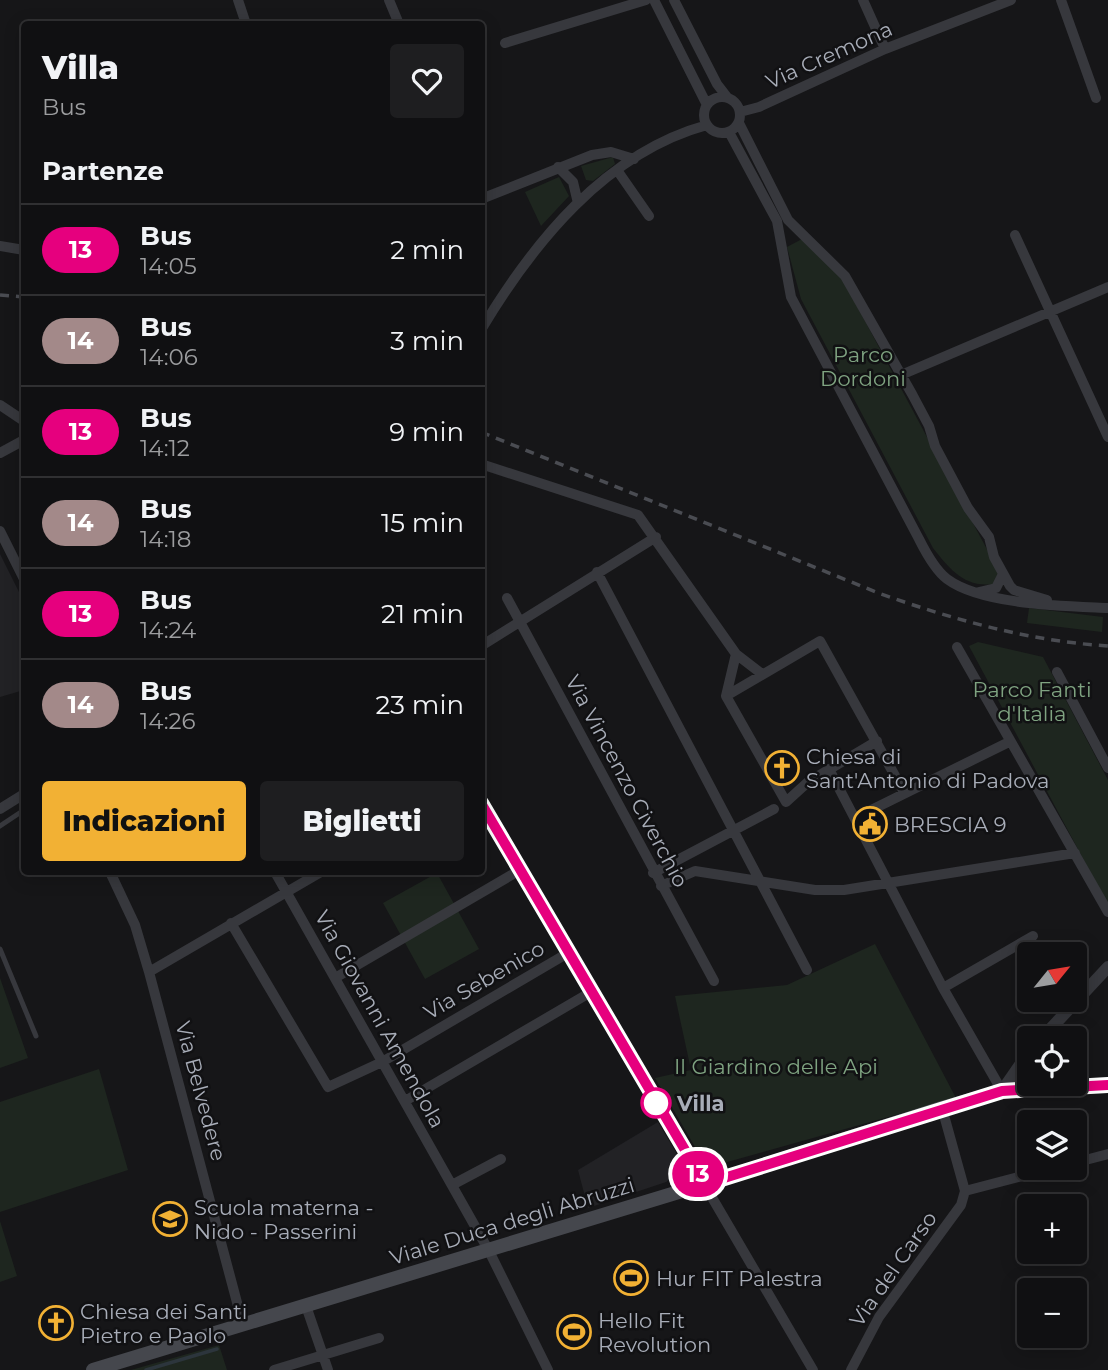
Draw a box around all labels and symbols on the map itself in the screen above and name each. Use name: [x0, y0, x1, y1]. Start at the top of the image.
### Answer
street label: Via Cremona: [762, 16, 896, 94]
park label: Parco Dordoni: [820, 342, 906, 391]
street label: Via Vincenzo Civerchio: [560, 671, 694, 891]
park label: Parco Fanti d'Italia: [972, 677, 1092, 726]
place label: Chiesa di Sant'Antonio di Padova: [806, 744, 1049, 793]
church icon: Chiesa di Sant'Antonio di Padova: [763, 749, 801, 787]
public building icon: BRESCIA 9: [851, 805, 889, 843]
place label: BRESCIA 9: [894, 812, 1007, 837]
street label: Via Giovanni Amendola: [310, 906, 450, 1132]
street label: Via Sebenico: [419, 935, 549, 1025]
north arrow: [1017, 942, 1087, 1012]
street label: Via Belvedere: [170, 1018, 232, 1164]
park label: Il Giardino delle Api: [674, 1054, 878, 1079]
marker: Villa: [641, 1088, 671, 1118]
place label: Villa: [676, 1091, 724, 1116]
line badge: 13: [666, 1151, 730, 1197]
street label: Viale Duca degli Abruzzi: [387, 1172, 637, 1270]
place label: Scuola materna - Nido - Passerini: [194, 1195, 373, 1244]
school or university icon: Scuola materna - Nido - Passerini: [151, 1200, 189, 1238]
street label: Via del Carso: [844, 1207, 942, 1331]
sports icon: Hur FIT Palestra: [612, 1259, 650, 1297]
place label: Hur FIT Palestra: [656, 1266, 823, 1291]
place label: Chiesa dei Santi Pietro e Paolo: [80, 1299, 247, 1348]
church icon: Chiesa dei Santi Pietro e Paolo: [37, 1304, 75, 1342]
place label: Hello Fit Revolution: [598, 1308, 711, 1357]
sports icon: Hello Fit Revolution: [555, 1313, 593, 1351]

